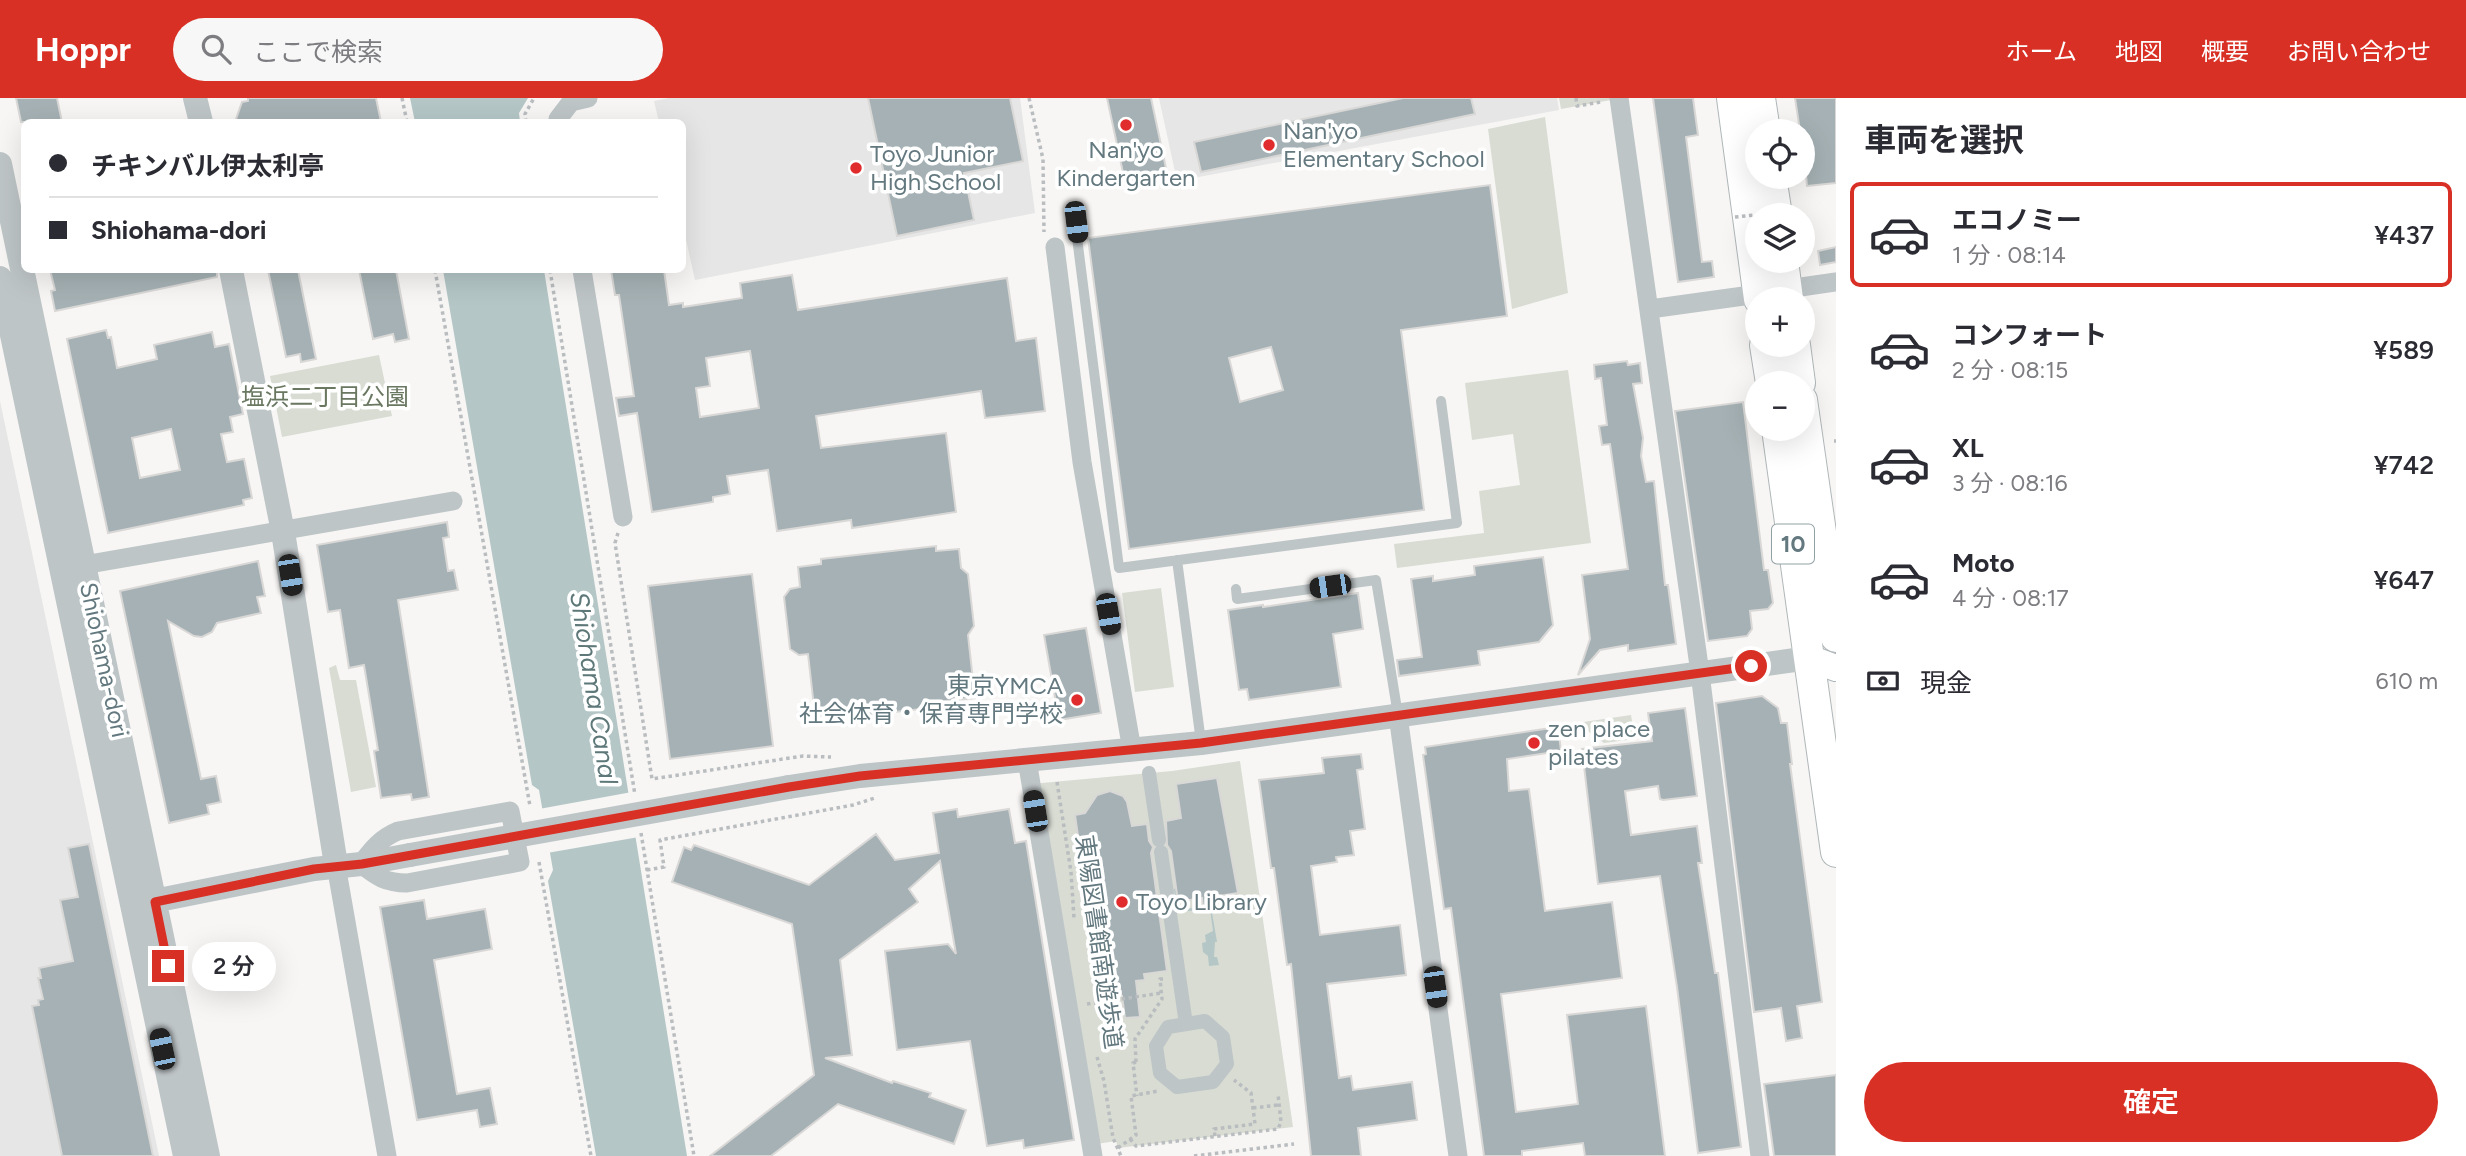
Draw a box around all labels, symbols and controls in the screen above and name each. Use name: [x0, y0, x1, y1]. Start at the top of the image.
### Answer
search box: [173, 18, 663, 81]
text: Hoppr: [35, 30, 131, 69]
icon: search: [197, 30, 235, 68]
text: ここで検索: [253, 36, 383, 68]
text: ホーム: [2006, 37, 2077, 66]
text: 地図: [2115, 37, 2163, 66]
text: 概要: [2201, 37, 2249, 66]
text: お問い合わせ: [2287, 37, 2431, 66]
place label: Nan'yo Elementary School: [1283, 116, 1485, 173]
marker: Nan'yo Kindergarten: [1118, 117, 1134, 133]
map controls: [1745, 119, 1815, 441]
button: locate: [1745, 119, 1815, 189]
text: 車両を選択: [1864, 121, 2024, 159]
place label: Nan'yo Kindergarten: [1057, 135, 1195, 192]
marker: Nan'yo Elementary School: [1261, 137, 1277, 153]
place label: Toyo Junior High School: [870, 139, 1001, 196]
text: チキンバル伊太利亭: [91, 150, 324, 182]
marker: Toyo Junior High School: [848, 160, 864, 176]
car: [1064, 200, 1089, 244]
button: layers: [1745, 203, 1815, 273]
icon: car: [1868, 203, 1931, 266]
text: エコノミー: [1952, 204, 2082, 236]
text: Shiohama-dori: [91, 214, 267, 246]
text: ¥437: [2374, 219, 2434, 251]
text: 1 分 · 08:14: [1952, 241, 2066, 269]
button: +: [1745, 287, 1815, 357]
icon: car: [1868, 318, 1931, 381]
text: コンフォート: [1952, 319, 2107, 351]
text: ¥589: [2373, 334, 2434, 366]
text: 2 分 · 08:15: [1952, 356, 2068, 384]
button: −: [1745, 371, 1815, 441]
park label: 塩浜二丁目公園: [241, 382, 409, 411]
text: XL: [1952, 432, 1984, 464]
icon: car: [1868, 433, 1931, 496]
text: ¥742: [2374, 449, 2434, 481]
text: 3 分 · 08:16: [1952, 469, 2068, 497]
road number: 10: [1772, 524, 1814, 564]
text: Moto: [1952, 547, 2015, 579]
icon: car: [1868, 548, 1931, 611]
car: [277, 553, 304, 597]
text: ¥647: [2374, 564, 2434, 596]
car: [1308, 573, 1353, 599]
street label: Shiohama-dori: [74, 580, 135, 740]
text: 4 分 · 08:17: [1952, 584, 2069, 612]
water label: Shiohama Canal: [563, 589, 625, 787]
car: [1095, 591, 1122, 637]
route start: [1735, 650, 1767, 682]
icon: cash: [1864, 662, 1902, 700]
text: 現金: [1920, 667, 1972, 699]
text: 610 m: [2375, 667, 2438, 695]
place label: 東京YMCA 社会体育・保育専門学校: [799, 671, 1064, 728]
marker: 東京YMCA 社会体育・保育専門学校: [1069, 692, 1085, 708]
place label: zen place pilates: [1548, 714, 1650, 771]
marker: zen place pilates: [1526, 735, 1542, 751]
car: [1022, 789, 1049, 833]
street label: 東陽図書館南遊歩道: [1070, 833, 1129, 1051]
place label: Toyo Library: [1136, 887, 1267, 916]
marker: Toyo Library: [1114, 894, 1130, 910]
callout: 2 分: [192, 942, 276, 990]
route end: [152, 950, 184, 982]
text: 2 分: [213, 952, 255, 980]
car: [1422, 965, 1449, 1009]
car: [148, 1026, 177, 1072]
button: 確定: [1864, 1062, 2438, 1142]

